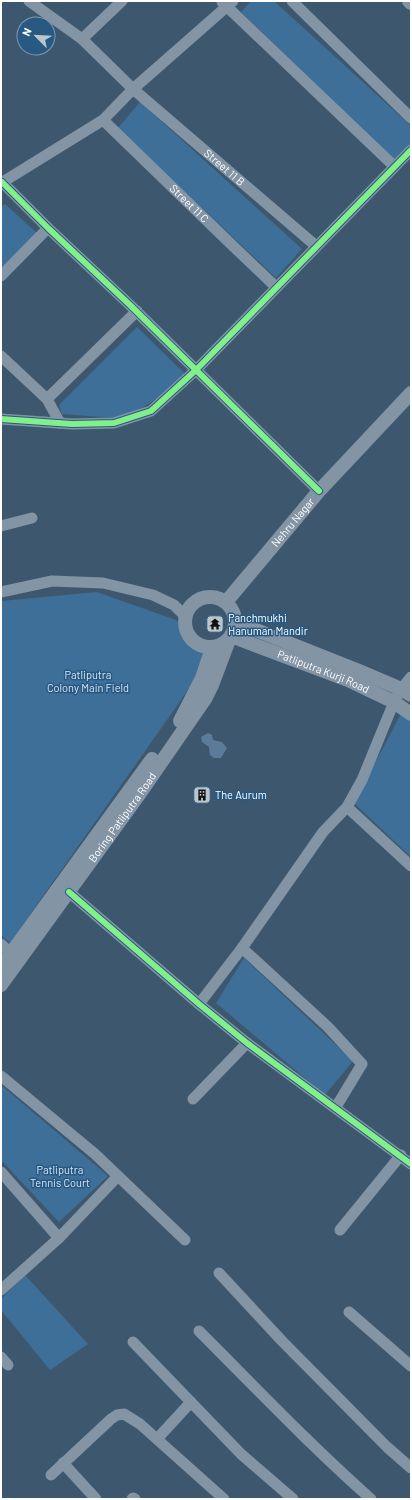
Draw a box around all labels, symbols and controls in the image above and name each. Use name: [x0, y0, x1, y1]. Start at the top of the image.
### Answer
north arrow: [16, 16, 56, 56]
text: N: [19, 26, 34, 38]
street label: Street 11 B: [202, 146, 248, 188]
street label: Street 11 C: [167, 181, 212, 225]
street label: Nehru Nagar: [268, 495, 317, 549]
place label: Panchmukhi Hanuman Mandir: [228, 611, 308, 637]
temple icon: Panchmukhi Hanuman Mandir: [205, 614, 225, 634]
street label: Patliputra Kurji Road: [276, 647, 372, 695]
park label: Patliputra Colony Main Field: [47, 668, 129, 694]
street label: Boring Patliputra Road: [85, 770, 158, 864]
building icon: The Aurum: [192, 785, 212, 805]
place label: The Aurum: [215, 788, 267, 801]
park label: Patliputra Tennis Court: [30, 1163, 90, 1189]

